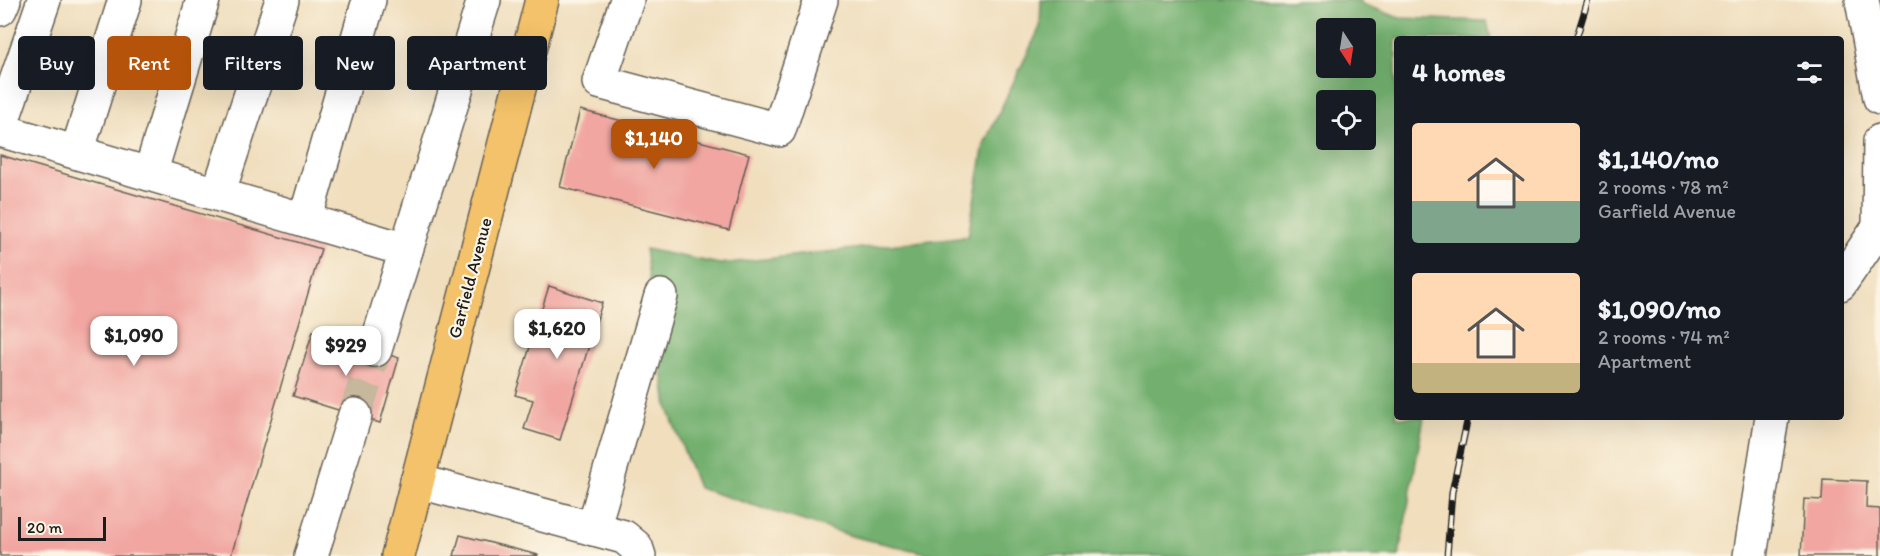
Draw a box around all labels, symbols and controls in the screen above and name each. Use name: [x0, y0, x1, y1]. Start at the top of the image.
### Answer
north arrow: [1316, 18, 1376, 78]
map controls: [1316, 18, 1376, 150]
chip: Buy: [18, 36, 95, 90]
chip: Rent: [107, 36, 191, 90]
chip: Filters: [203, 36, 303, 90]
chip: New: [315, 36, 395, 90]
chip: Apartment: [407, 36, 547, 90]
text: 4 homes: [1412, 56, 1506, 88]
icon: filters: [1793, 56, 1826, 89]
button: locate: [1316, 90, 1376, 150]
pin: $1,140: [605, 119, 703, 170]
text: $1,140: [625, 126, 683, 150]
text: $1,140/mo: [1598, 143, 1719, 175]
icon: home: [1460, 147, 1532, 219]
text: 2 rooms · 78 m²: [1598, 175, 1729, 199]
text: Garfield Avenue: [1598, 199, 1736, 223]
street label: Garfield Avenue: [443, 215, 497, 341]
text: $1,090/mo: [1598, 293, 1721, 325]
icon: home: [1460, 297, 1532, 369]
pin: $1,620: [508, 309, 606, 360]
pin: $1,090: [85, 316, 183, 367]
text: $1,620: [528, 316, 586, 340]
text: $1,090: [104, 323, 164, 347]
text: 2 rooms · 74 m²: [1598, 325, 1730, 349]
pin: $929: [310, 326, 382, 377]
text: $929: [325, 333, 367, 357]
text: Apartment: [1598, 349, 1691, 373]
scale bar: [18, 514, 106, 542]
text: 20 m: [27, 518, 62, 537]

